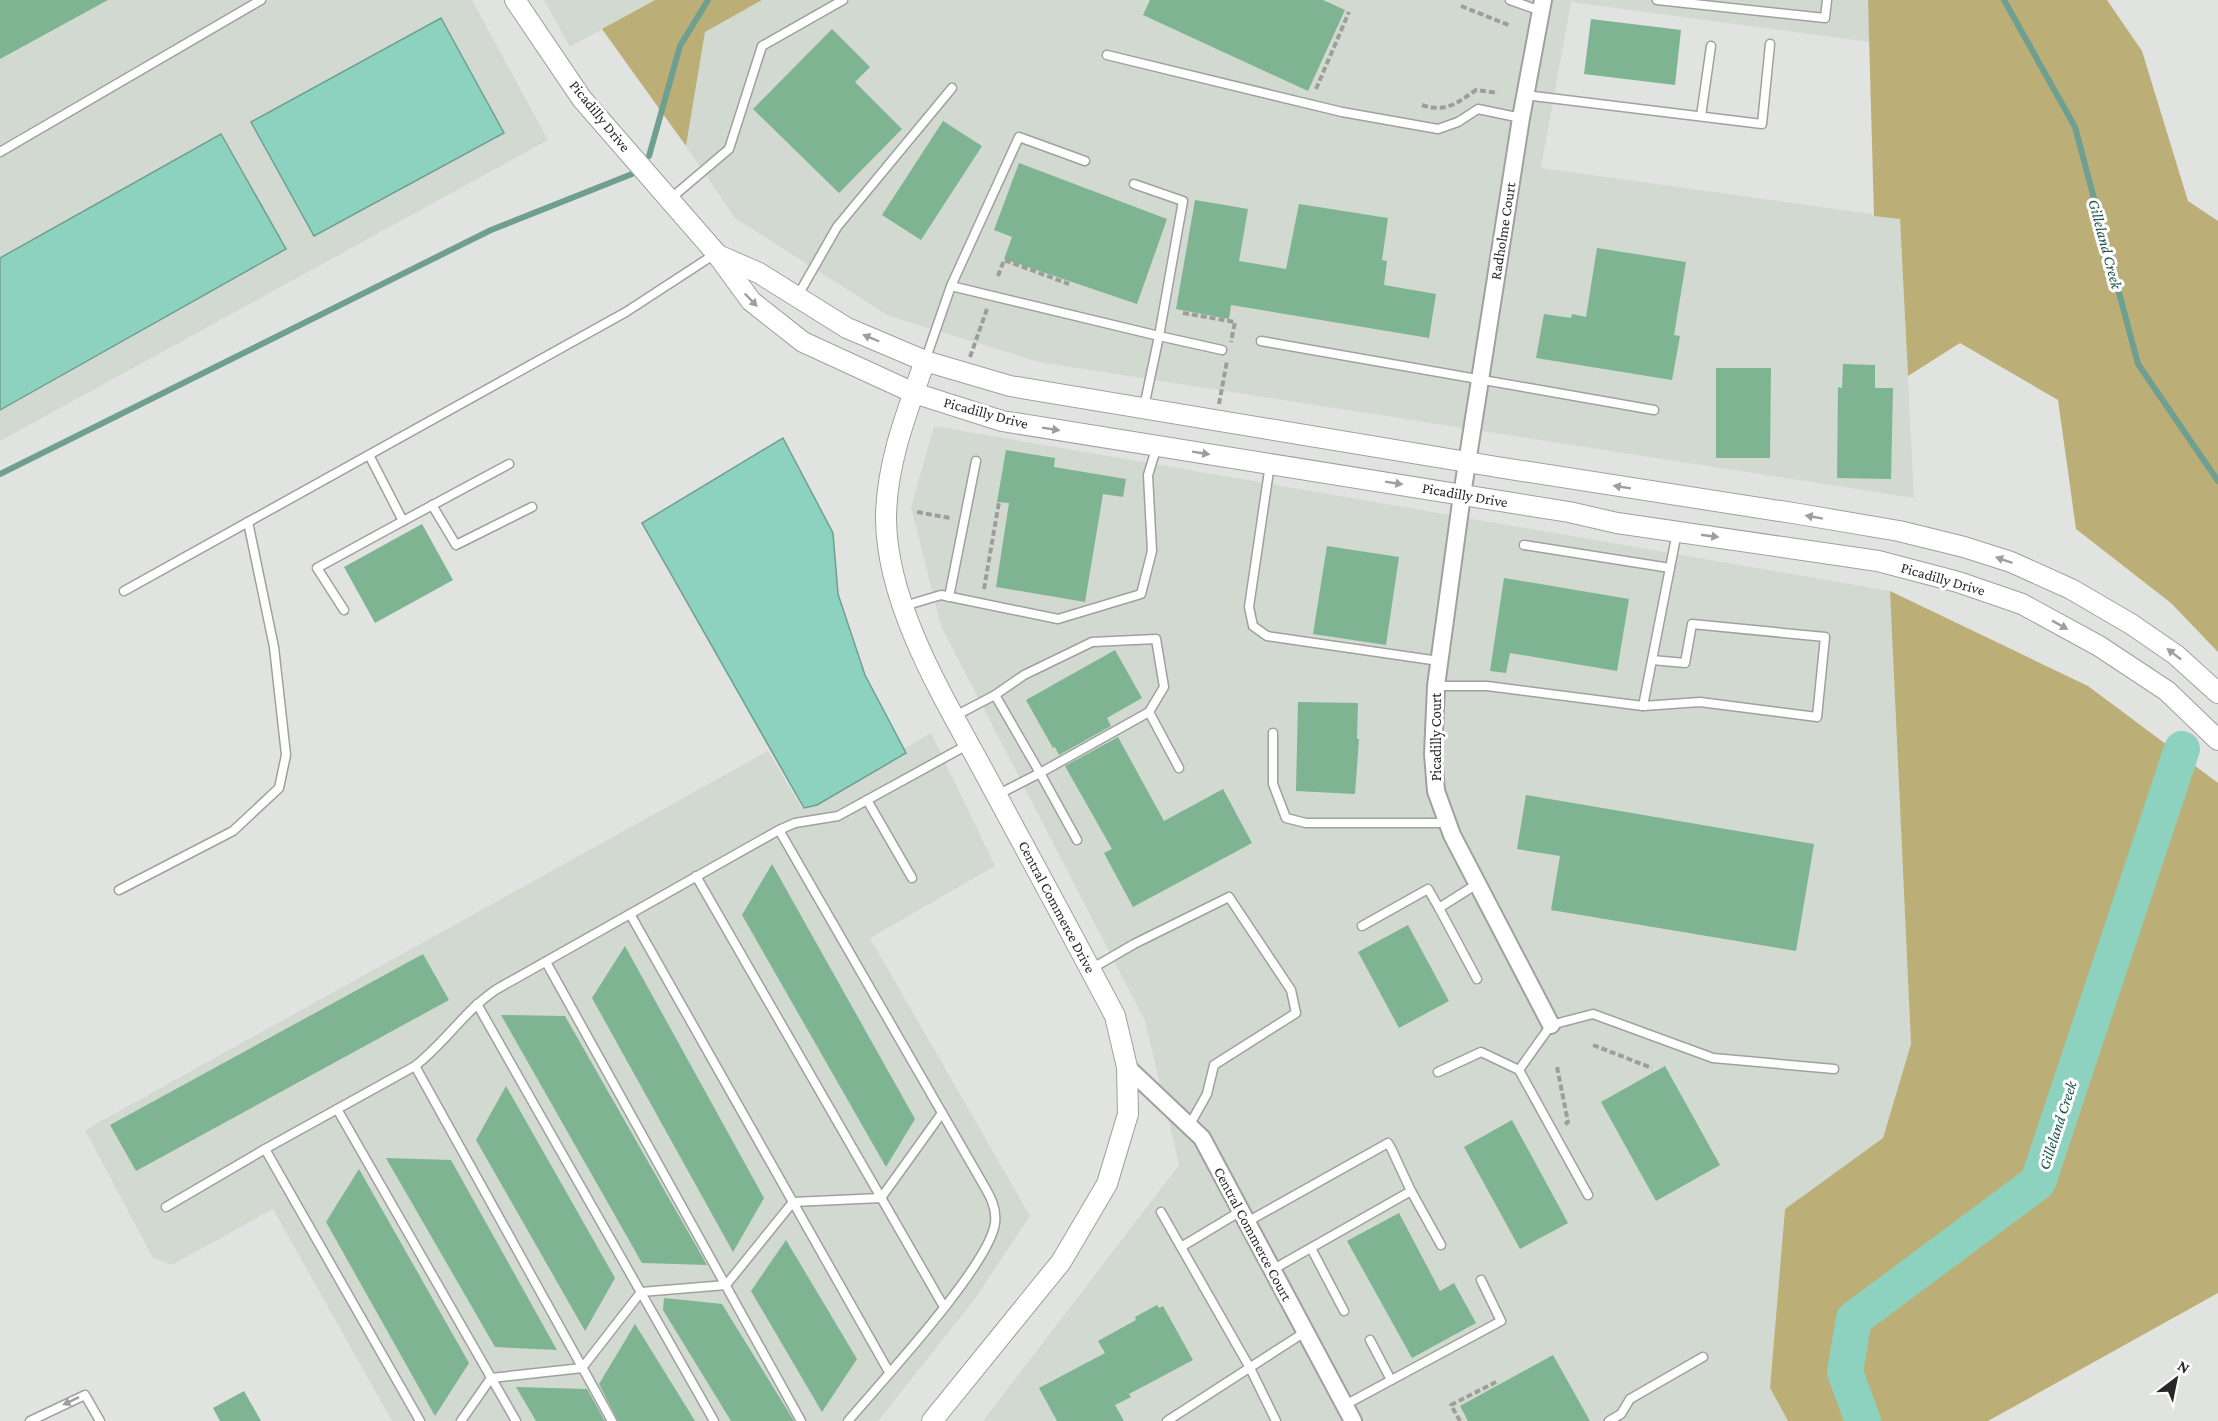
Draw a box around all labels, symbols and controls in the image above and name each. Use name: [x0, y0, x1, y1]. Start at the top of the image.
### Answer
street label: Picadilly Drive: [566, 77, 634, 156]
street label: Radholme Court: [1487, 180, 1519, 281]
water label: Gilleland Creek: [2085, 197, 2126, 292]
one-way arrow: [744, 292, 758, 306]
one-way arrow: [862, 333, 880, 343]
street label: Picadilly Drive: [942, 394, 1030, 433]
one-way arrow: [1042, 424, 1061, 433]
one-way arrow: [1192, 448, 1211, 457]
one-way arrow: [1384, 479, 1403, 488]
street label: Picadilly Drive: [1421, 480, 1509, 511]
one-way arrow: [1612, 482, 1631, 491]
one-way arrow: [1805, 512, 1824, 521]
one-way arrow: [1701, 532, 1720, 541]
one-way arrow: [1995, 555, 2013, 565]
street label: Picadilly Drive: [1899, 559, 1987, 600]
one-way arrow: [2051, 620, 2068, 630]
one-way arrow: [2166, 648, 2182, 661]
street label: Picadilly Court: [1428, 692, 1445, 781]
street label: Central Commerce Drive: [1015, 838, 1099, 976]
water label: Gilleland Creek: [2035, 1078, 2080, 1172]
street label: Central Commerce Court: [1211, 1164, 1296, 1304]
north arrow: [2146, 1349, 2206, 1409]
text: N: [2175, 1357, 2193, 1377]
one-way arrow: [63, 1397, 80, 1406]

